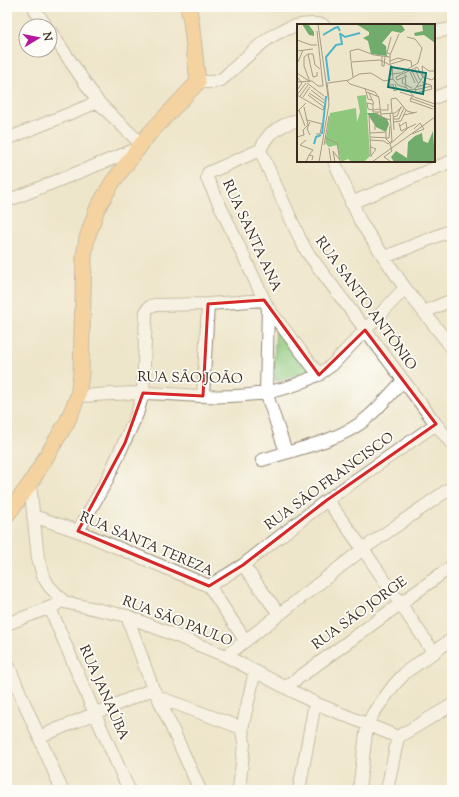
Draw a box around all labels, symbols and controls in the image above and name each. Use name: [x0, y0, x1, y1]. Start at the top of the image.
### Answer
north arrow: [18, 18, 58, 58]
inset map: [297, 24, 435, 162]
text: N: [38, 30, 56, 42]
street label: RUA SANTA ANA: [216, 177, 286, 296]
street label: RUA SANTO ANTÔNIO: [310, 233, 421, 375]
street label: RUA SÃO JOÃO: [137, 368, 243, 390]
street label: RUA SÃO FRANCISCO: [261, 428, 399, 536]
street label: RUA SANTA TEREZA: [76, 508, 217, 583]
street label: RUA SÃO JORGE: [308, 572, 412, 655]
street label: RUA SÃO PAULO: [119, 592, 235, 652]
street label: RUA JANAÚBA: [73, 642, 133, 744]

